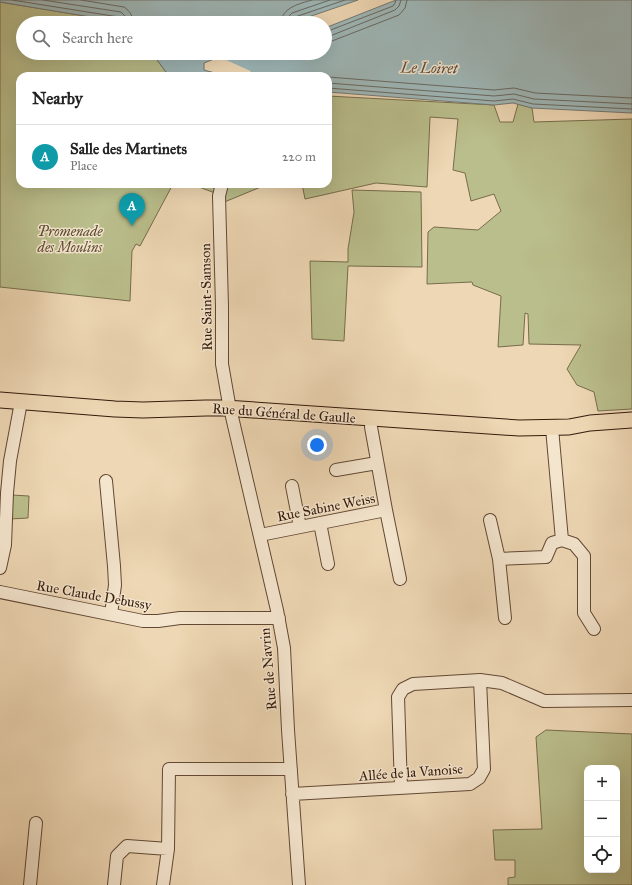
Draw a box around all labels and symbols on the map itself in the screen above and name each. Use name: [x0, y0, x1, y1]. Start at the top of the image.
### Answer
water label: Le Loiret: [399, 58, 459, 78]
pin: A: [119, 193, 145, 226]
park label: Promenade des Moulins: [37, 223, 103, 256]
street label: Rue Saint-Samson: [197, 243, 216, 351]
street label: Rue du Général de Gaulle: [212, 400, 356, 427]
your location: [307, 435, 327, 455]
street label: Rue Sabine Weiss: [276, 490, 377, 525]
street label: Rue Claude Debussy: [35, 577, 153, 614]
street label: Rue de Navrin: [256, 627, 281, 711]
street label: Allée de la Vanoise: [357, 760, 464, 785]

